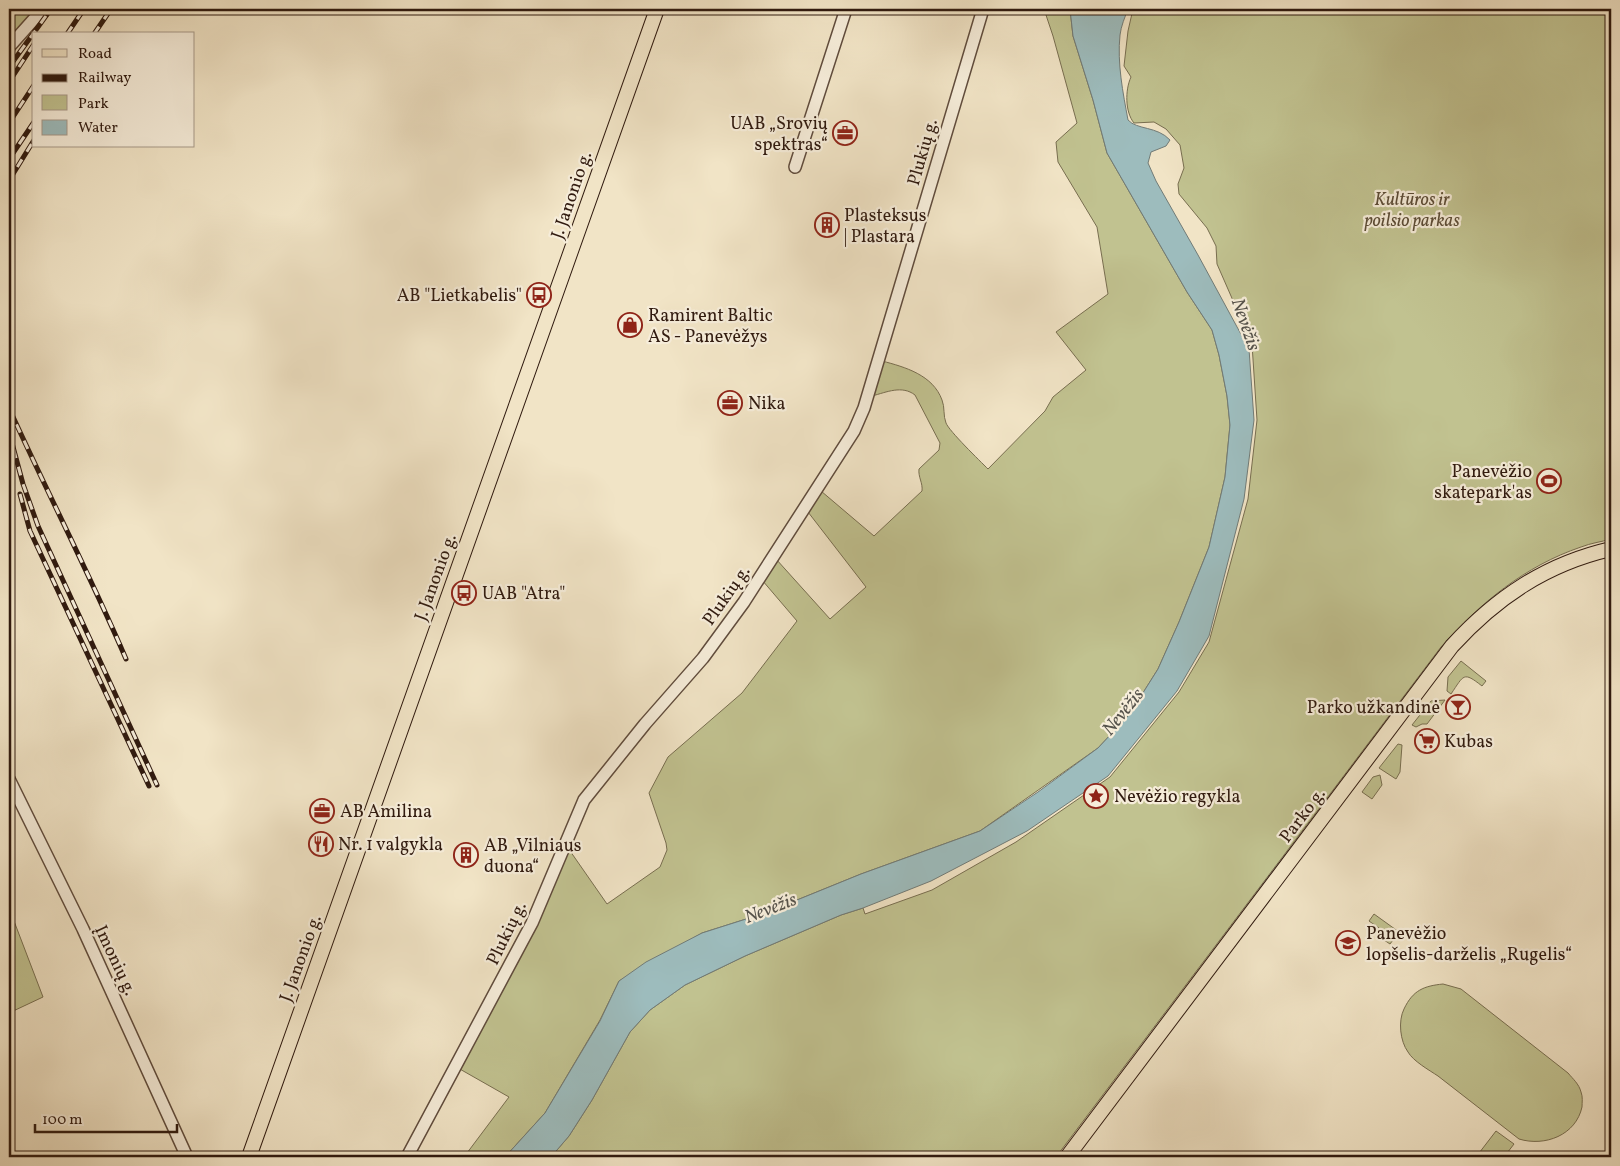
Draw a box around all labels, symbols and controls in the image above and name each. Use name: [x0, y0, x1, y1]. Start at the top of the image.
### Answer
legend: [32, 32, 195, 148]
text: Road: [78, 44, 112, 65]
text: Railway: [78, 68, 131, 89]
text: Park: [78, 94, 109, 115]
place label: UAB „Srovių spektras“: [730, 112, 828, 158]
street label: Plukių g.: [902, 116, 945, 189]
text: Water: [78, 118, 118, 139]
office icon: UAB „Srovių spektras“: [832, 120, 858, 146]
street label: J. Janonio g.: [546, 148, 599, 243]
park label: Kultūros ir poilsio parkas: [1364, 188, 1460, 234]
place label: Plasteksus | Plastara: [844, 204, 927, 250]
building icon: Plasteksus | Plastara: [814, 212, 840, 238]
bus stop icon: AB "Lietkabelis": [526, 282, 552, 308]
place label: AB "Lietkabelis": [397, 284, 522, 309]
water label: Nevėžis: [1224, 295, 1266, 355]
place label: Ramirent Baltic AS - Panevėžys: [648, 304, 773, 350]
shop icon: Ramirent Baltic AS - Panevėžys: [617, 312, 643, 338]
office icon: Nika: [717, 390, 743, 416]
place label: Nika: [748, 392, 786, 417]
place label: Panevėžio skatepark'as: [1434, 460, 1532, 506]
sports icon: Panevėžio skatepark'as: [1536, 468, 1562, 494]
street label: J. Janonio g.: [409, 530, 464, 625]
street label: Plukių g.: [697, 561, 757, 631]
bus stop icon: UAB "Atra": [451, 580, 477, 606]
place label: UAB "Atra": [482, 582, 565, 607]
water label: Nevėžis: [1096, 683, 1151, 742]
bar icon: Parko užkandinė: [1445, 694, 1471, 720]
place label: Parko užkandinė: [1307, 696, 1440, 721]
supermarket icon: Kubas: [1414, 728, 1440, 754]
place label: Kubas: [1444, 730, 1493, 755]
place icon: Nevėžio regykla: [1083, 783, 1109, 809]
street label: Parko g.: [1274, 783, 1332, 849]
place label: Nevėžio regykla: [1114, 785, 1240, 810]
office icon: AB Amilina: [309, 798, 335, 824]
place label: AB Amilina: [340, 800, 432, 825]
restaurant icon: Nr. 1 valgykla: [308, 831, 334, 857]
place label: Nr. 1 valgykla: [338, 833, 443, 858]
place label: AB „Vilniaus duona“: [484, 834, 582, 880]
building icon: AB „Vilniaus duona“: [453, 842, 479, 868]
water label: Nevėžis: [741, 887, 801, 931]
street label: Plukių g.: [481, 897, 534, 970]
street label: J. Janonio g.: [274, 911, 329, 1006]
street label: Įmonių g.: [87, 921, 142, 1000]
place label: Panevėžio lopšelis-darželis „Rugelis“: [1366, 922, 1572, 968]
school or university icon: Panevėžio lopšelis-darželis „Rugelis“: [1335, 930, 1361, 956]
scale bar: [35, 1101, 178, 1133]
text: 100 m: [42, 1110, 82, 1131]

